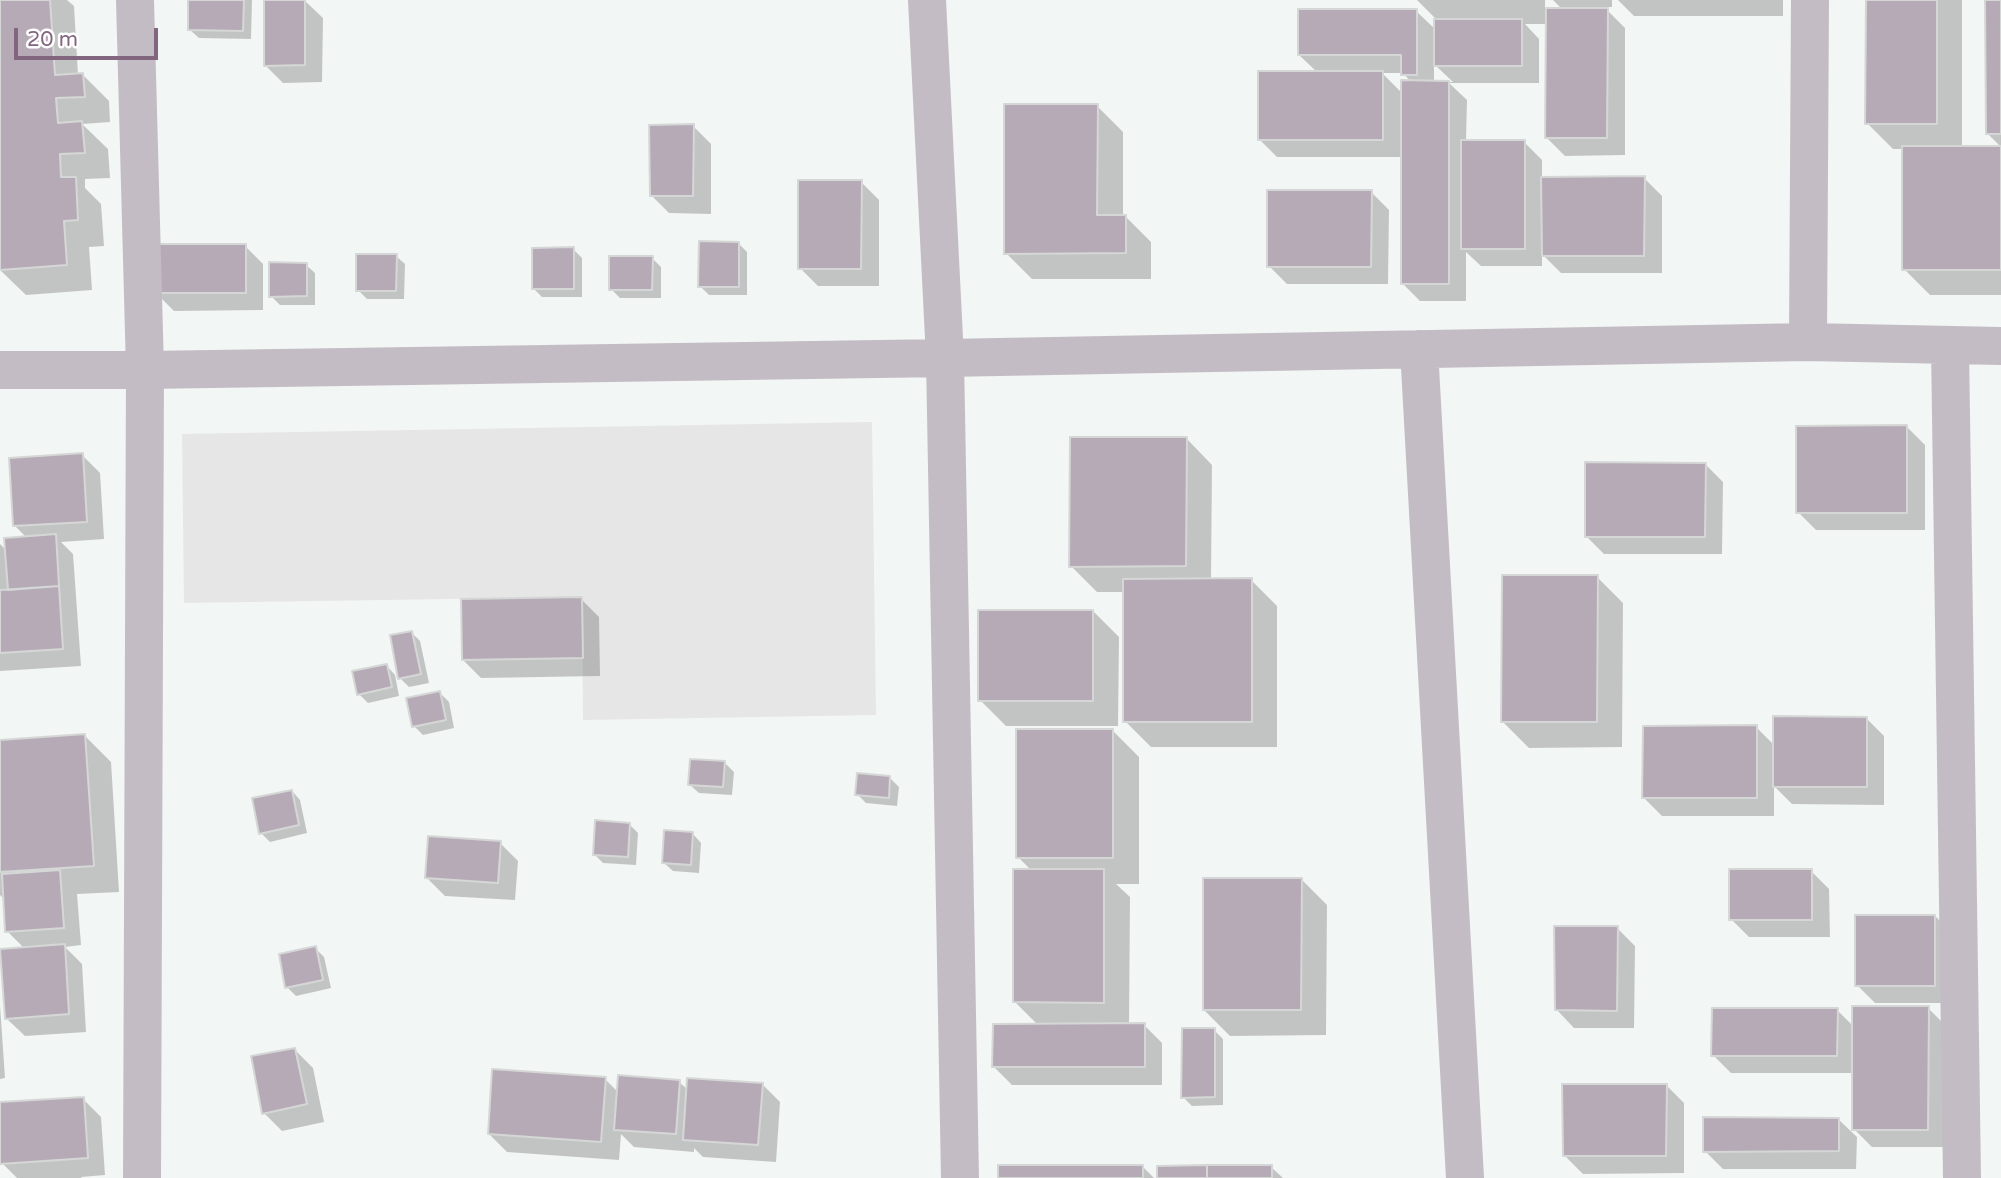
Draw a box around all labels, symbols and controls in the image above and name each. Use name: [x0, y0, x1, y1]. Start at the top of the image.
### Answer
scale bar: [18, 14, 161, 58]
text: 20 m: [27, 27, 78, 52]

